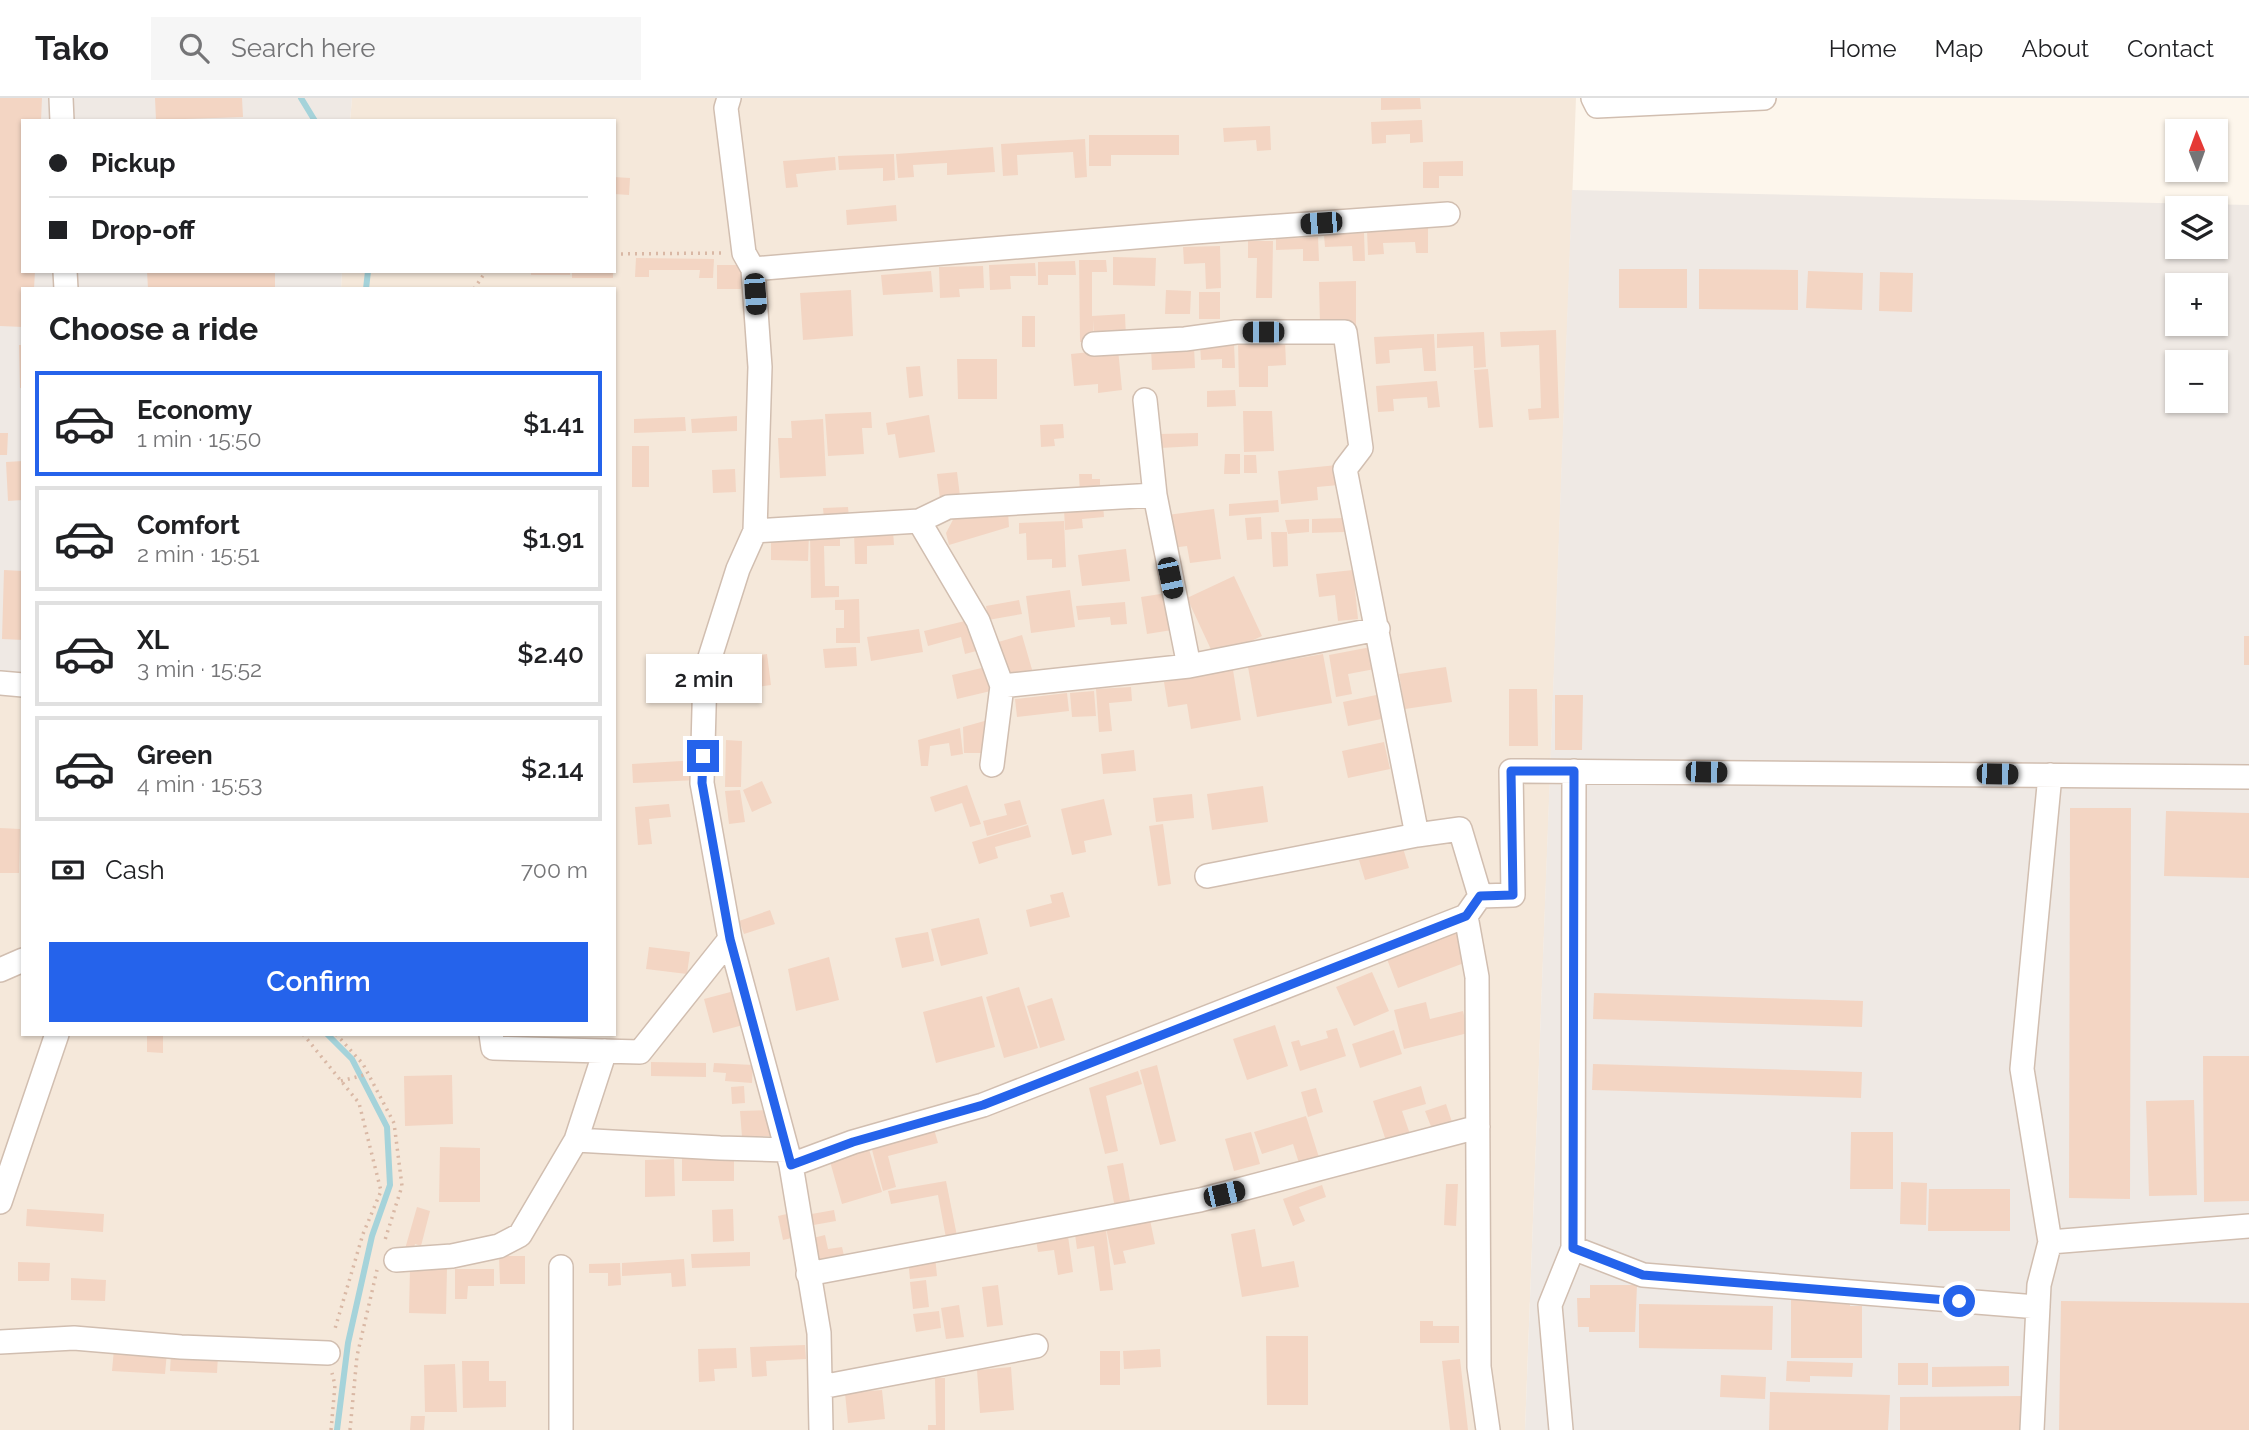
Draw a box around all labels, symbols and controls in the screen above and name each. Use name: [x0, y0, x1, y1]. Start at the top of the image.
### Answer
search box: [151, 17, 641, 80]
text: Tako: [35, 29, 109, 68]
icon: search: [175, 29, 213, 67]
text: Search here: [231, 33, 375, 63]
text: Home: [1829, 34, 1897, 63]
text: Map: [1935, 34, 1983, 63]
text: About: [2021, 34, 2089, 63]
text: Contact: [2127, 34, 2214, 63]
north arrow: [2165, 119, 2228, 182]
map controls: [2165, 119, 2228, 413]
text: Pickup: [91, 148, 176, 178]
button: layers: [2165, 196, 2228, 259]
car: [1300, 211, 1343, 235]
text: Drop-off: [91, 215, 195, 245]
car: [744, 272, 767, 316]
button: +: [2165, 273, 2228, 336]
text: Choose a ride: [49, 310, 258, 347]
car: [1243, 322, 1285, 343]
button: −: [2165, 350, 2228, 413]
icon: car: [53, 392, 116, 455]
text: Economy: [137, 395, 252, 425]
text: $1.41: [523, 409, 584, 439]
text: 1 min · 15:50: [137, 425, 262, 452]
icon: car: [53, 507, 116, 570]
text: Comfort: [137, 510, 240, 540]
text: $1.91: [522, 524, 584, 554]
text: 2 min · 15:51: [137, 540, 260, 567]
car: [1156, 555, 1185, 601]
icon: car: [53, 622, 116, 685]
text: XL: [137, 625, 169, 655]
text: $2.40: [517, 639, 584, 669]
callout: 2 min: [645, 654, 761, 704]
text: 3 min · 15:52: [137, 655, 262, 682]
text: 2 min: [675, 665, 733, 692]
icon: car: [53, 737, 116, 800]
text: Green: [137, 740, 213, 770]
route end: [687, 740, 719, 772]
text: $2.14: [521, 754, 584, 784]
car: [1685, 761, 1728, 783]
car: [1976, 763, 2019, 785]
text: 4 min · 15:53: [137, 770, 263, 797]
icon: cash: [49, 851, 87, 889]
text: Cash: [105, 855, 165, 885]
text: 700 m: [521, 856, 588, 883]
button: Confirm: [49, 942, 588, 1022]
car: [1202, 1179, 1247, 1209]
route start: [1943, 1285, 1975, 1317]

